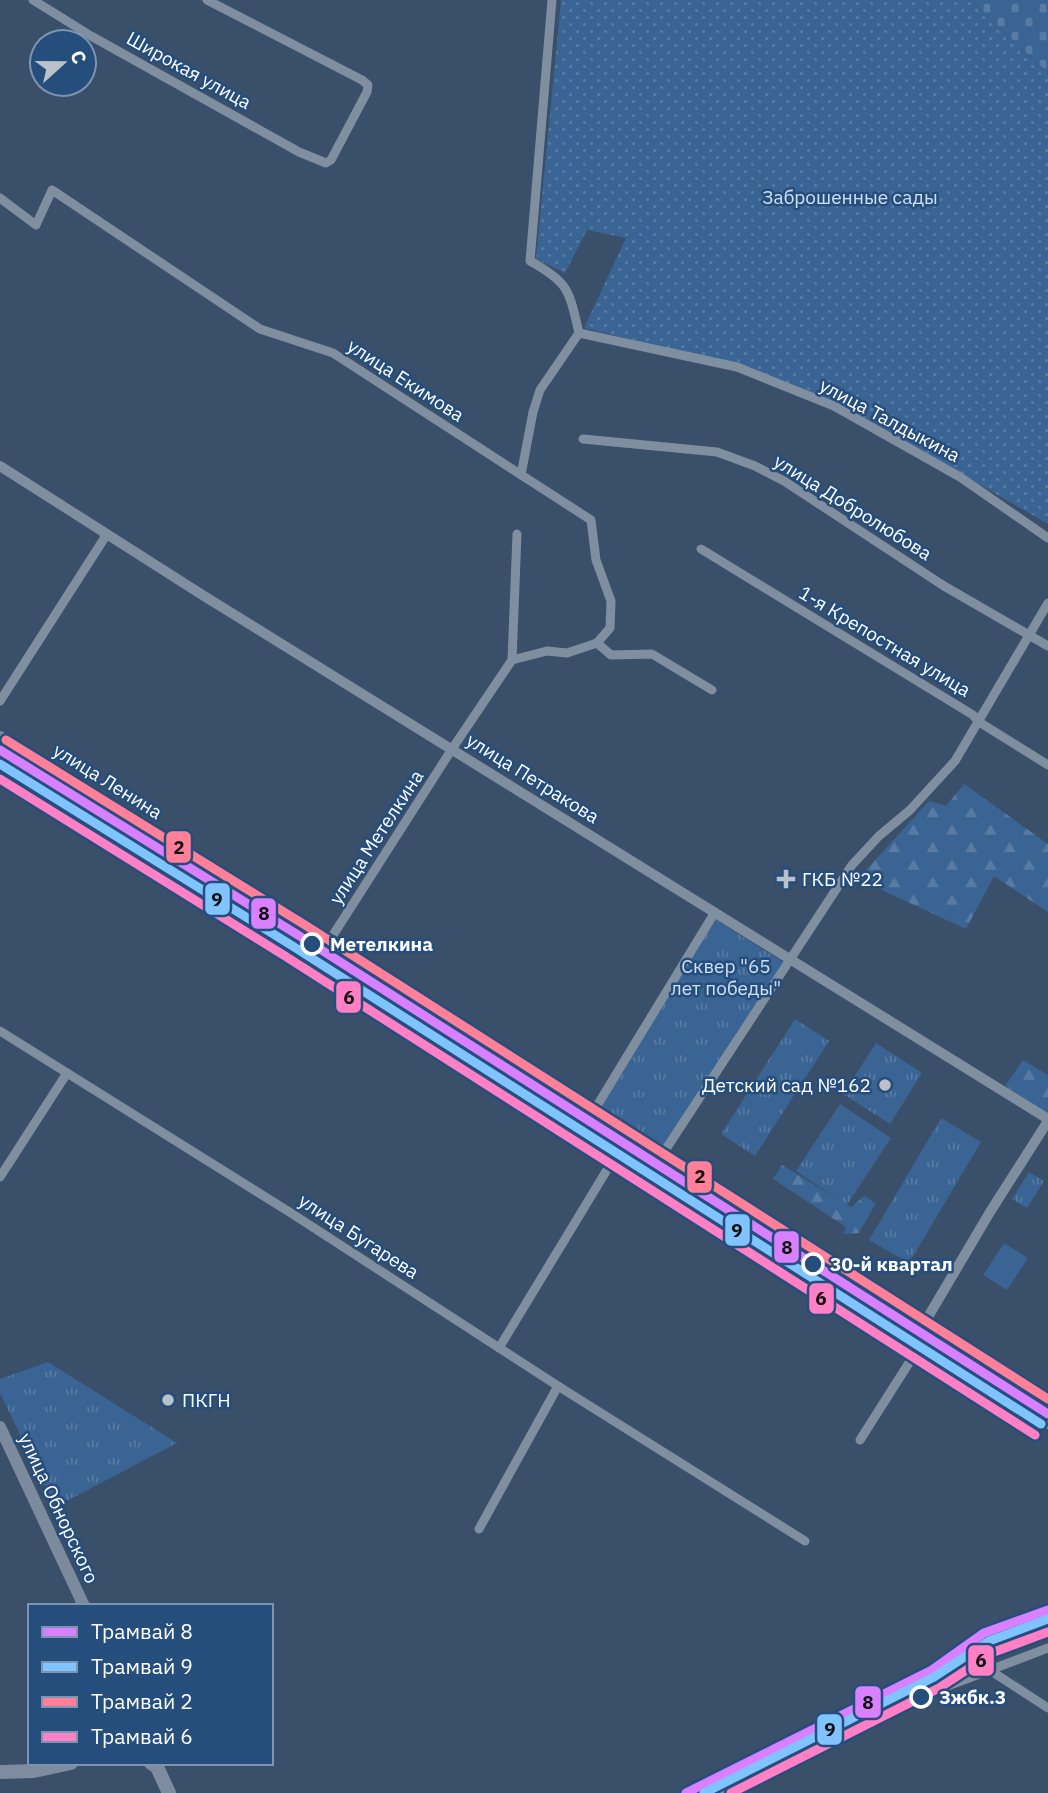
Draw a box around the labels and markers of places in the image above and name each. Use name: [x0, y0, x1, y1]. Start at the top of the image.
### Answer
place label: ГКБ №22: [802, 867, 883, 891]
marker: ГКБ №22: [776, 869, 796, 889]
place label: Метелкина: [330, 932, 433, 956]
marker: Метелкина: [301, 933, 323, 955]
place label: Детский сад №162: [702, 1073, 871, 1097]
marker: Детский сад №162: [877, 1077, 893, 1093]
place label: 30-й квартал: [830, 1252, 953, 1276]
marker: 30-й квартал: [802, 1253, 824, 1275]
place label: ПКГН: [182, 1388, 231, 1412]
marker: ПКГН: [160, 1392, 176, 1408]
place label: Зжбк.3: [939, 1685, 1006, 1709]
marker: Зжбк.3: [910, 1686, 932, 1708]

